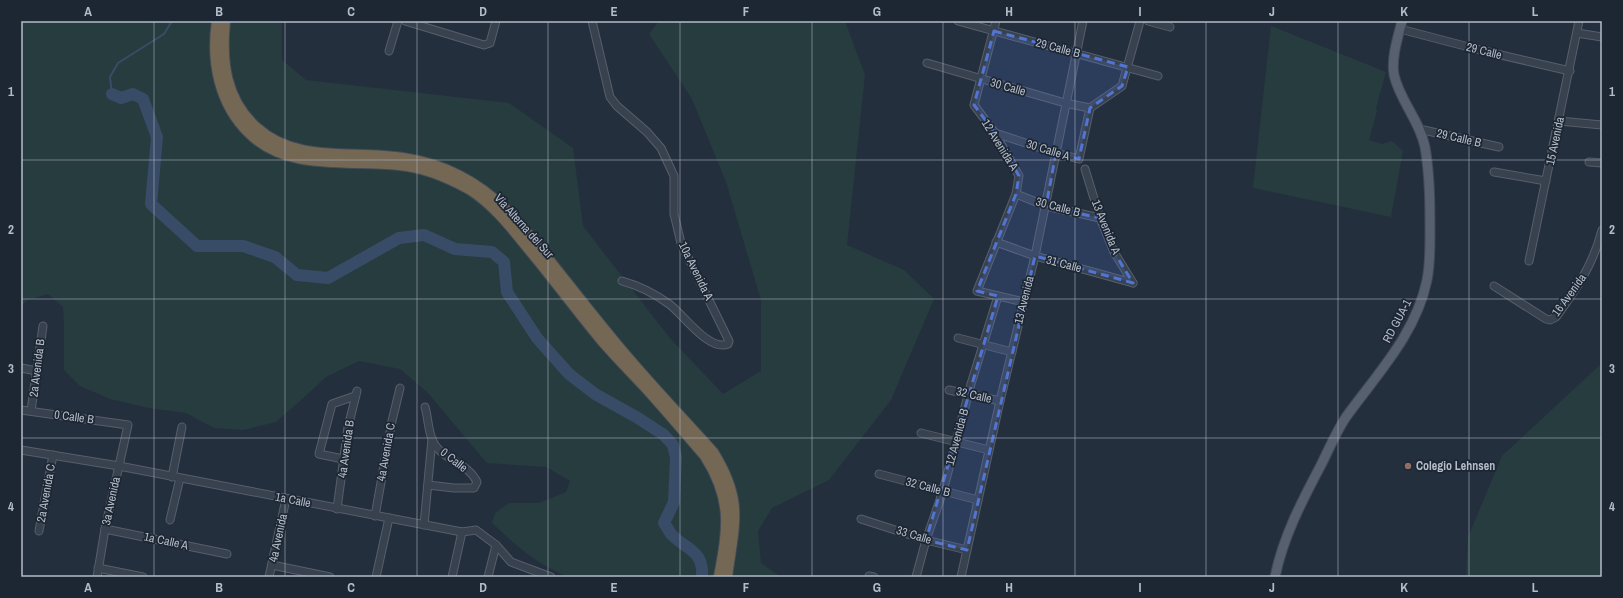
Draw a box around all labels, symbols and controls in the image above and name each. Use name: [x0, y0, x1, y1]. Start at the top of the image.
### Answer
text: A: [84, 3, 92, 20]
text: B: [215, 3, 223, 20]
text: C: [347, 3, 355, 20]
text: D: [479, 3, 487, 20]
text: E: [610, 3, 618, 20]
text: F: [743, 3, 750, 20]
text: G: [873, 3, 881, 20]
text: H: [1005, 3, 1013, 20]
text: I: [1139, 3, 1142, 20]
text: J: [1269, 3, 1275, 20]
text: K: [1400, 3, 1408, 20]
text: L: [1532, 3, 1539, 20]
street label: 29 Calle B: [1034, 34, 1082, 62]
street label: 29 Calle: [1465, 39, 1503, 63]
street label: 30 Calle: [988, 74, 1028, 100]
text: 1: [8, 83, 14, 100]
text: 1: [1609, 83, 1615, 100]
street label: 15 Avenida: [1542, 115, 1568, 167]
street label: 12 Avenida A: [978, 116, 1022, 174]
street label: 29 Calle B: [1435, 125, 1483, 151]
street label: 30 Calle A: [1024, 136, 1072, 164]
street label: Vía Alterna del Sur: [491, 190, 558, 262]
street label: 30 Calle B: [1034, 193, 1082, 221]
street label: 13 Avenida A: [1088, 197, 1124, 257]
text: 2: [8, 221, 14, 238]
text: 2: [1609, 221, 1615, 238]
street label: 10a Avenida A: [675, 239, 717, 303]
street label: 31 Calle: [1044, 252, 1084, 276]
street label: 16 Avenida: [1548, 270, 1590, 320]
street label: 13 Avenida: [1010, 274, 1038, 326]
street label: RD GUA-1: [1379, 296, 1415, 346]
street label: 2a Avenida B: [26, 338, 49, 398]
text: 3: [8, 360, 14, 377]
text: 3: [1609, 360, 1615, 377]
street label: 32 Calle: [955, 383, 993, 407]
street label: 0 Calle B: [53, 406, 95, 428]
street label: 12 Avenida B: [942, 406, 972, 467]
street label: 4a Avenida B: [334, 419, 358, 479]
street label: 4a Avenida C: [373, 422, 399, 482]
street label: 0 Calle: [437, 444, 471, 476]
place label: Colegio Lehnsen: [1416, 458, 1495, 474]
marker: Colegio Lehnsen: [1403, 461, 1413, 471]
street label: 2a Avenida C: [33, 463, 59, 523]
street label: 32 Calle B: [904, 473, 952, 501]
street label: 3a Avenida: [98, 475, 124, 527]
street label: 1a Calle: [274, 489, 312, 511]
text: 4: [8, 498, 14, 515]
text: 4: [1609, 498, 1615, 515]
street label: 4a Avenida: [265, 512, 291, 564]
street label: 33 Calle: [894, 522, 934, 548]
street label: 1a Calle A: [142, 529, 190, 554]
text: A: [84, 579, 92, 596]
text: B: [215, 579, 223, 596]
text: C: [347, 579, 355, 596]
text: D: [479, 579, 487, 596]
text: E: [610, 579, 618, 596]
text: F: [743, 579, 750, 596]
text: G: [873, 579, 881, 596]
text: H: [1005, 579, 1013, 596]
text: I: [1139, 579, 1142, 596]
text: J: [1269, 579, 1275, 596]
text: K: [1400, 579, 1408, 596]
text: L: [1532, 579, 1539, 596]

